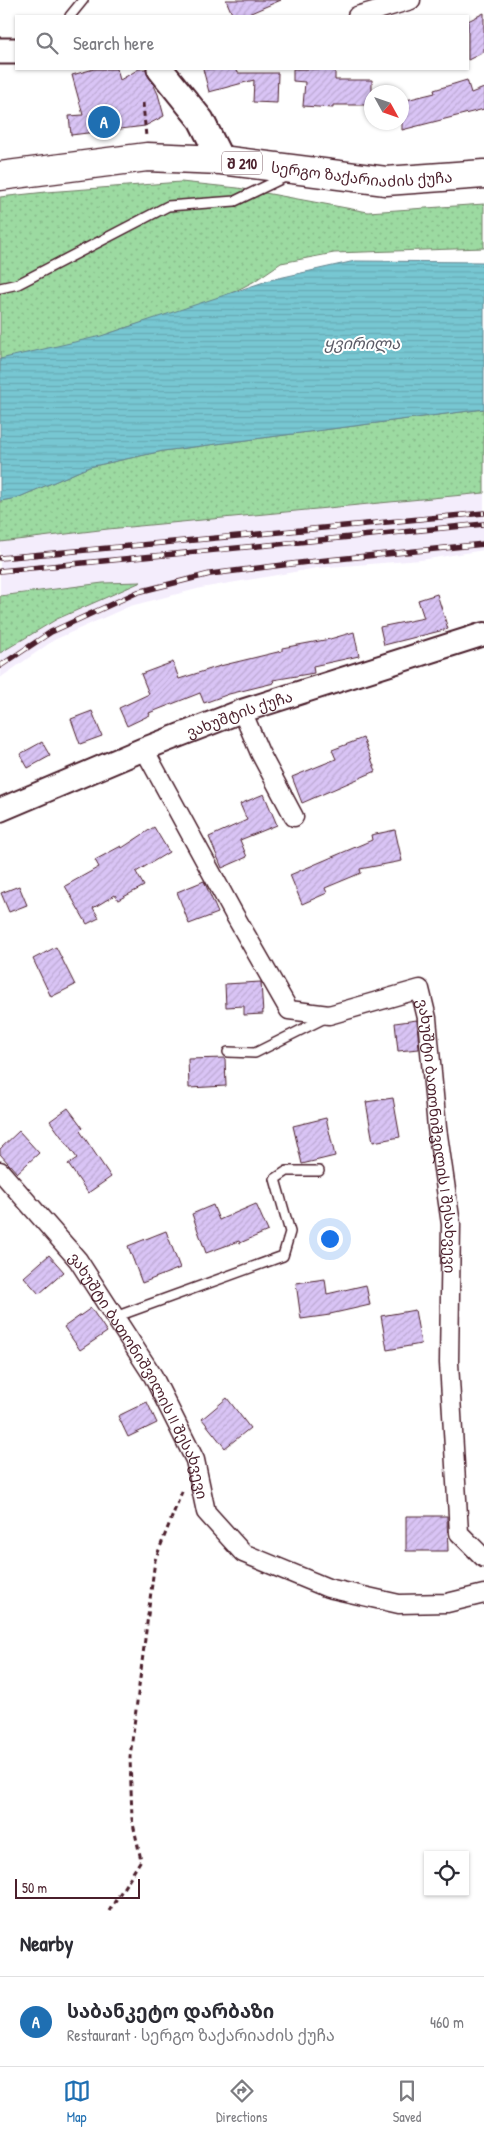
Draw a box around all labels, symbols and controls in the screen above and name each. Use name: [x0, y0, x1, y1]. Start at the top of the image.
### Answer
search box: [15, 15, 469, 70]
icon: search: [33, 29, 61, 57]
text: Search here: [73, 30, 154, 56]
north arrow: [364, 85, 409, 130]
pin: A: [88, 103, 120, 141]
road number: შ 210: [222, 152, 262, 174]
street label: სერგო ზაქარიაძის ქუჩა: [270, 156, 453, 192]
water label: ყვირილა: [324, 332, 400, 354]
street label: ვახუშტის ქუჩა: [183, 685, 295, 742]
street label: ვახუშტი ბათონიშვილის I შესახვევი: [412, 996, 462, 1274]
your location: [317, 1226, 343, 1252]
street label: ვახუშტი ბათონიშვილის II შესახვევი: [65, 1247, 213, 1501]
map controls: [424, 1851, 469, 1896]
button: locate: [424, 1851, 469, 1896]
scale bar: [15, 1876, 140, 1899]
text: 50 m: [22, 1878, 47, 1897]
text: Nearby: [20, 1929, 73, 1958]
text: საბანკეტო დარბაზი: [67, 1998, 274, 2024]
text: A: [32, 2011, 40, 2033]
text: 460 m: [430, 2011, 464, 2033]
text: Restaurant · სერგო ზაქარიაძის ქუჩა: [67, 2024, 335, 2046]
tab: Map: [63, 2077, 91, 2126]
tab: Directions: [216, 2077, 267, 2126]
tab: Saved: [393, 2077, 421, 2126]

